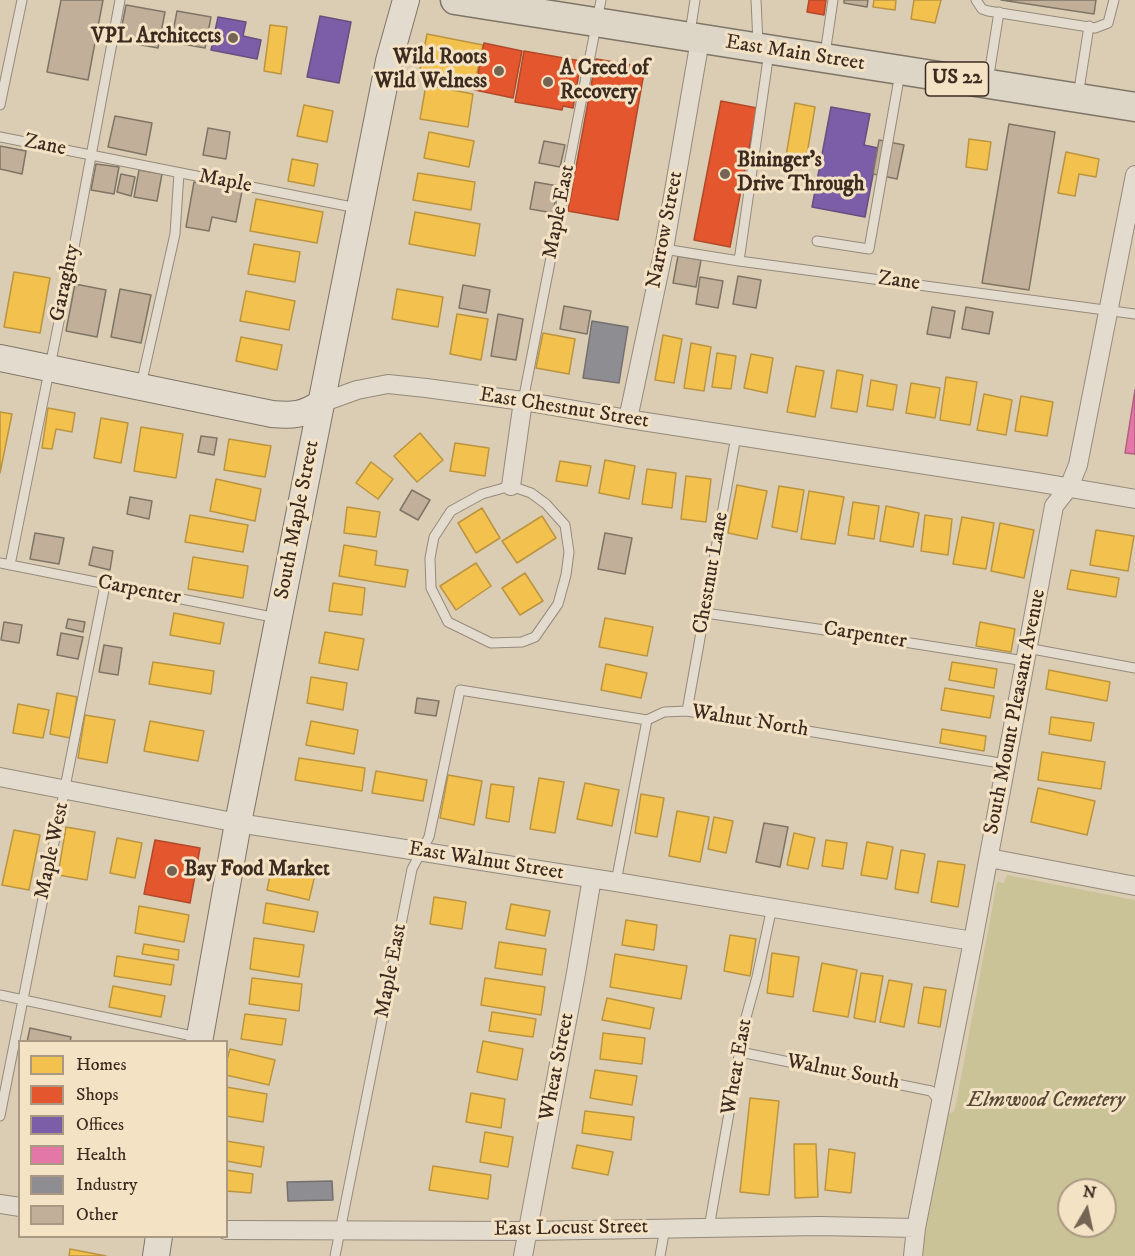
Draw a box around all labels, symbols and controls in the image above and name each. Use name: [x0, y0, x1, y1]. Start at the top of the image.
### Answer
place label: VPL Architects: [91, 25, 221, 51]
marker: VPL Architects: [226, 31, 240, 45]
street label: East Main Street: [724, 31, 866, 77]
place label: Wild Roots Wild Welness: [374, 46, 487, 96]
place label: A Creed of Recovery: [560, 57, 649, 107]
road number: US 22: [926, 62, 988, 96]
marker: Wild Roots Wild Welness: [492, 64, 506, 78]
marker: A Creed of Recovery: [541, 75, 555, 89]
street label: Zane: [22, 130, 68, 162]
place label: Bininger's Drive Through: [737, 149, 865, 199]
street label: Maple East: [539, 163, 581, 261]
street label: Maple: [196, 165, 254, 199]
marker: Bininger's Drive Through: [718, 167, 732, 181]
street label: Narrow Street: [642, 169, 690, 291]
street label: Garaghty: [46, 242, 86, 324]
street label: Zane: [876, 267, 922, 297]
street label: East Chestnut Street: [477, 383, 651, 435]
street label: South Maple Street: [270, 438, 326, 602]
street label: Chestnut Lane: [689, 510, 735, 636]
street label: Carpenter: [95, 571, 183, 611]
street label: South Mount Pleasant Avenue: [980, 587, 1052, 837]
street label: Carpenter: [822, 617, 908, 655]
street label: Walnut North: [690, 700, 810, 744]
street label: Maple West: [30, 800, 76, 902]
street label: East Walnut Street: [406, 837, 566, 887]
place label: Bay Food Market: [184, 858, 330, 884]
marker: Bay Food Market: [165, 864, 179, 878]
street label: Maple East: [371, 922, 413, 1020]
street label: Wheat Street: [535, 1011, 581, 1123]
street label: Wheat East: [717, 1017, 759, 1117]
legend: [18, 1040, 228, 1238]
street label: Walnut South: [784, 1050, 902, 1096]
text: Homes: [76, 1054, 127, 1076]
text: Shops: [76, 1084, 119, 1106]
park label: Elmwood Cemetery: [967, 1089, 1125, 1115]
text: Offices: [76, 1114, 124, 1136]
text: Health: [76, 1144, 126, 1166]
text: Industry: [76, 1174, 137, 1196]
north arrow: [1057, 1178, 1117, 1238]
text: N: [1081, 1181, 1098, 1203]
text: Other: [76, 1204, 118, 1226]
street label: East Locust Street: [494, 1215, 648, 1243]

